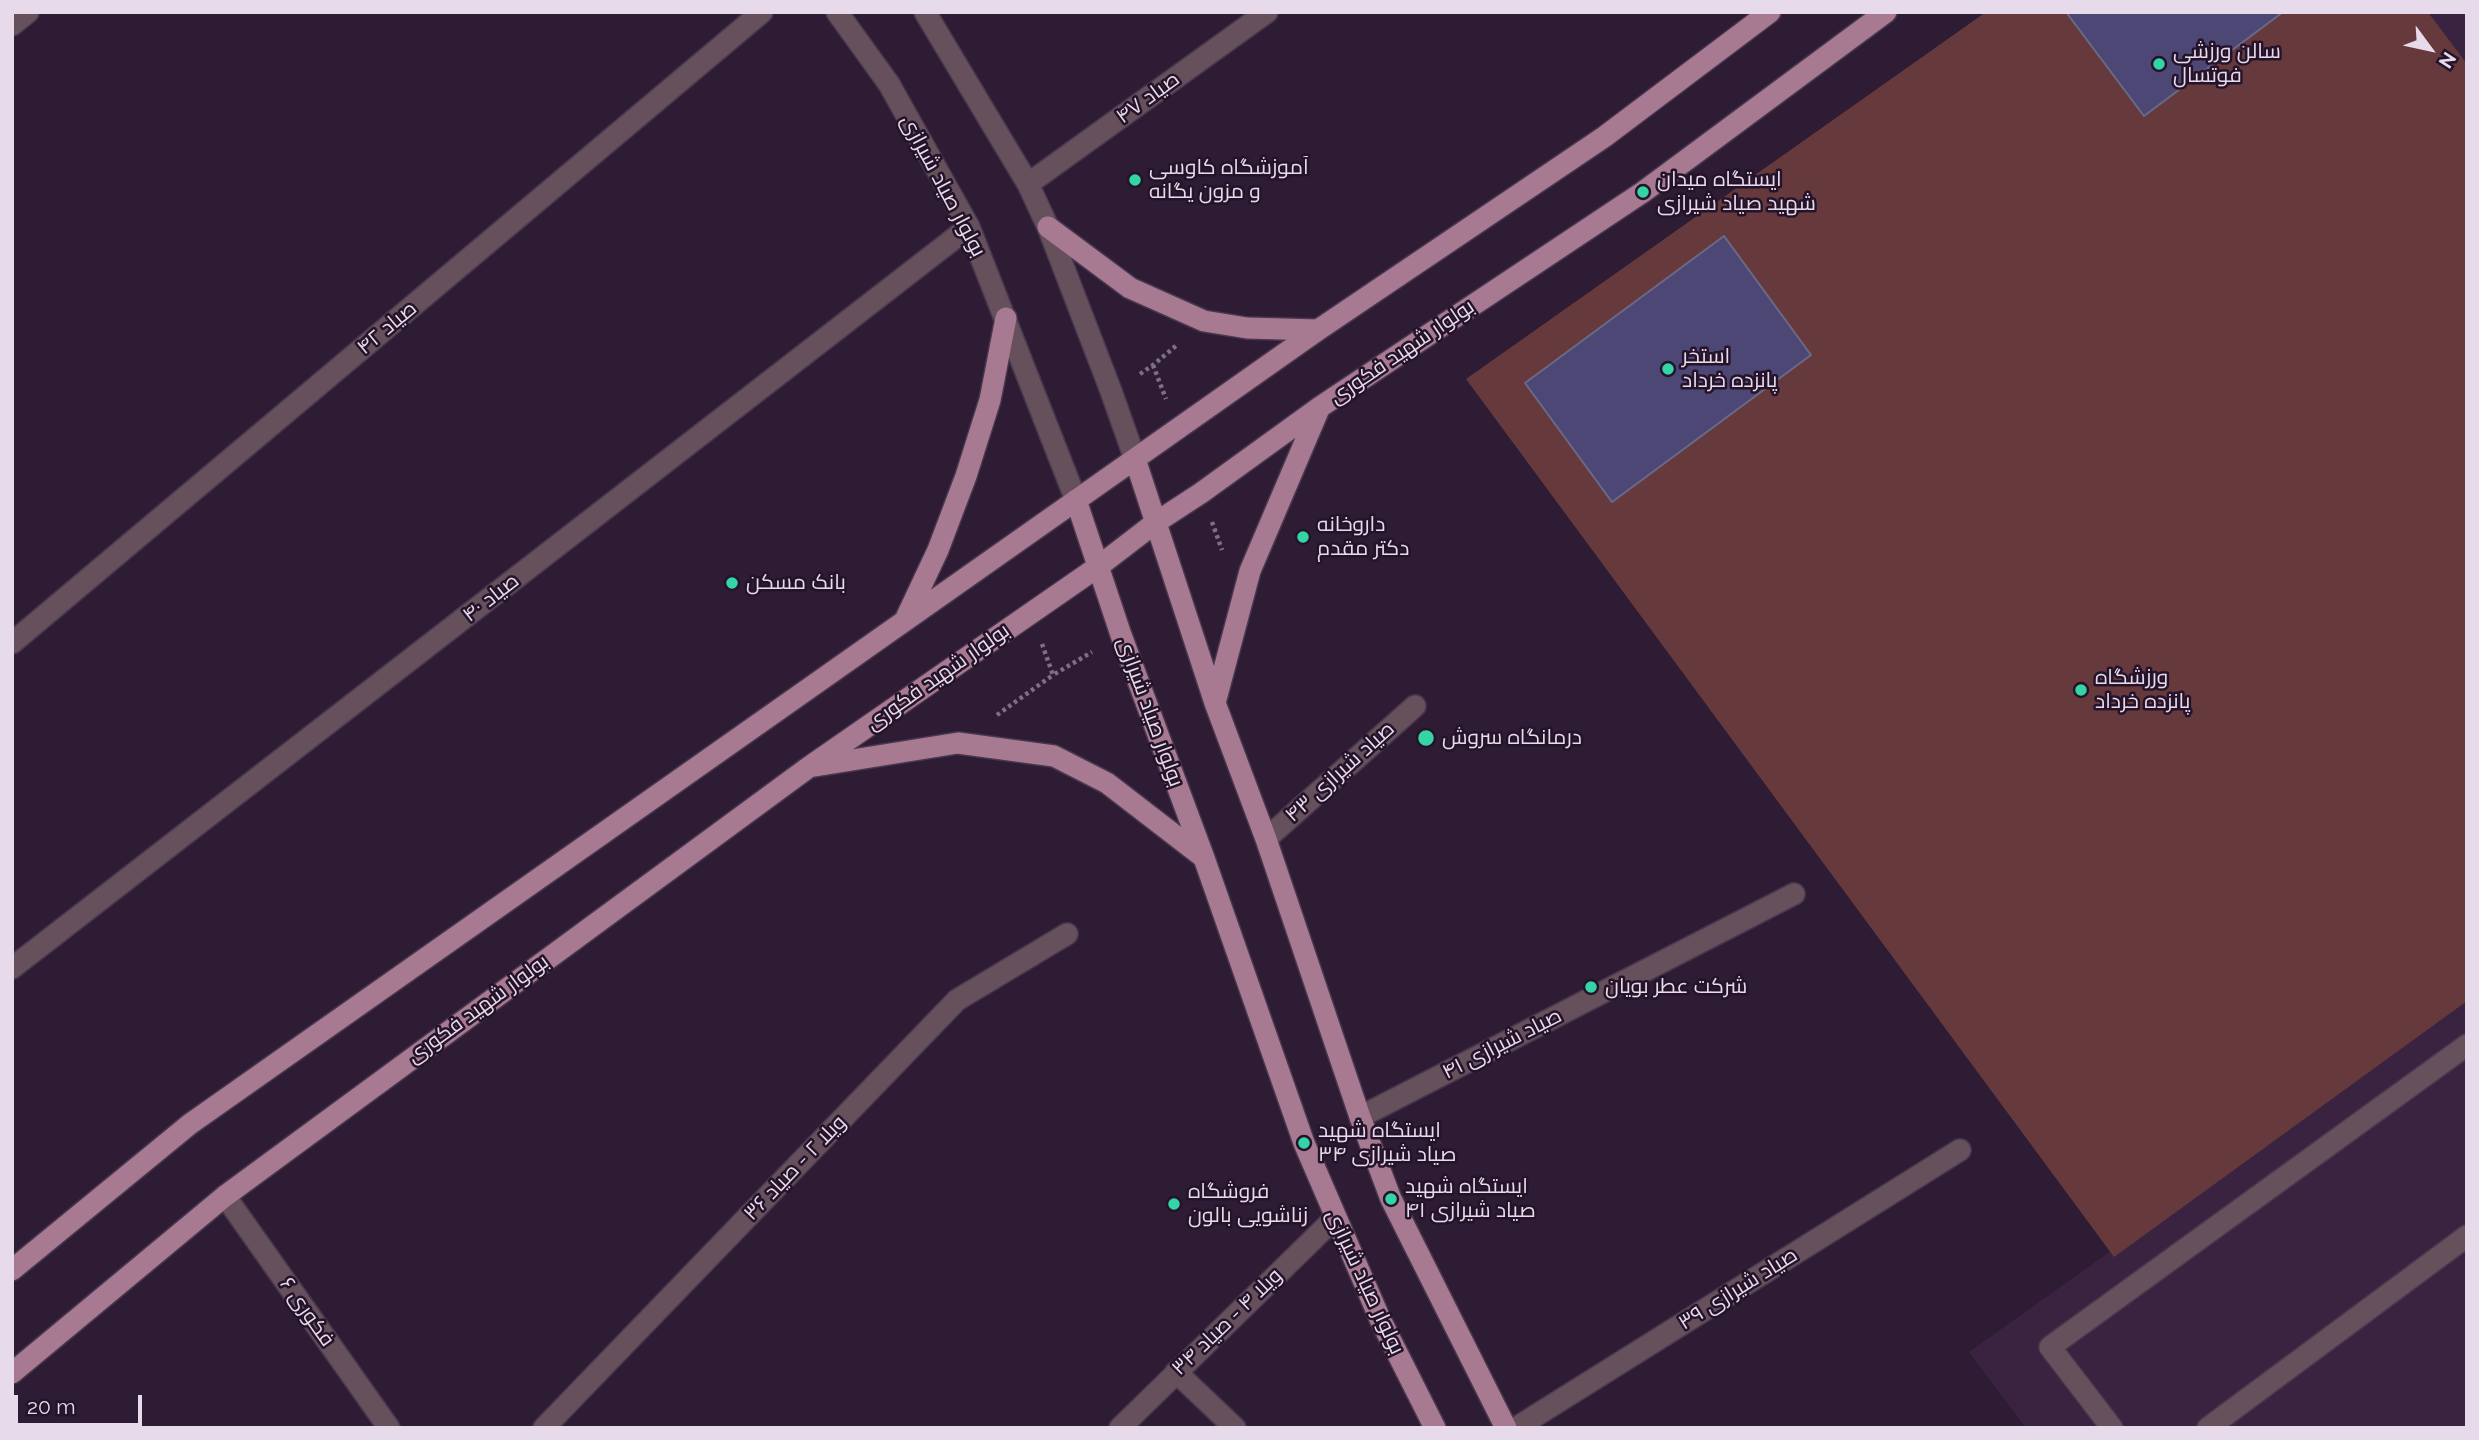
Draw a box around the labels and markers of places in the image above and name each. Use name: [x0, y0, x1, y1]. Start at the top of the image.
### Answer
place label: سالن ورزشی فوتسال: [2173, 39, 2281, 89]
marker: سالن ورزشی فوتسال: [2151, 56, 2167, 72]
place label: آموزشگاه کاوسی و مزون یگانه: [1149, 155, 1309, 205]
place label: ایستگاه میدان شهید صیاد شیرازی: [1657, 167, 1816, 217]
marker: آموزشگاه کاوسی و مزون یگانه: [1127, 172, 1143, 188]
marker: ایستگاه میدان شهید صیاد شیرازی: [1635, 184, 1651, 200]
place label: استخر پانزده خرداد: [1682, 344, 1777, 394]
marker: استخر پانزده خرداد: [1660, 361, 1676, 377]
place label: داروخانه دکتر مقدم: [1317, 512, 1409, 562]
marker: داروخانه دکتر مقدم: [1295, 529, 1311, 545]
place label: بانک مسکن: [746, 570, 846, 596]
marker: بانک مسکن: [724, 575, 740, 591]
place label: ورزشگاه پانزده خرداد: [2095, 665, 2190, 715]
marker: ورزشگاه پانزده خرداد: [2073, 682, 2089, 698]
place label: درمانگاه سروش: [1442, 725, 1582, 751]
marker: درمانگاه سروش: [1416, 728, 1436, 748]
place label: شرکت عطر بویان: [1605, 974, 1747, 1000]
marker: شرکت عطر بویان: [1583, 979, 1599, 995]
place label: ایستگاه شهید صیاد شیرازی ۳۴: [1318, 1118, 1456, 1168]
marker: ایستگاه شهید صیاد شیرازی ۳۴: [1296, 1135, 1312, 1151]
place label: ایستگاه شهید صیاد شیرازی ۴۱: [1405, 1174, 1536, 1224]
place label: فروشگاه زناشویی بالون: [1188, 1179, 1308, 1229]
marker: ایستگاه شهید صیاد شیرازی ۴۱: [1383, 1191, 1399, 1207]
marker: فروشگاه زناشویی بالون: [1166, 1196, 1182, 1212]

